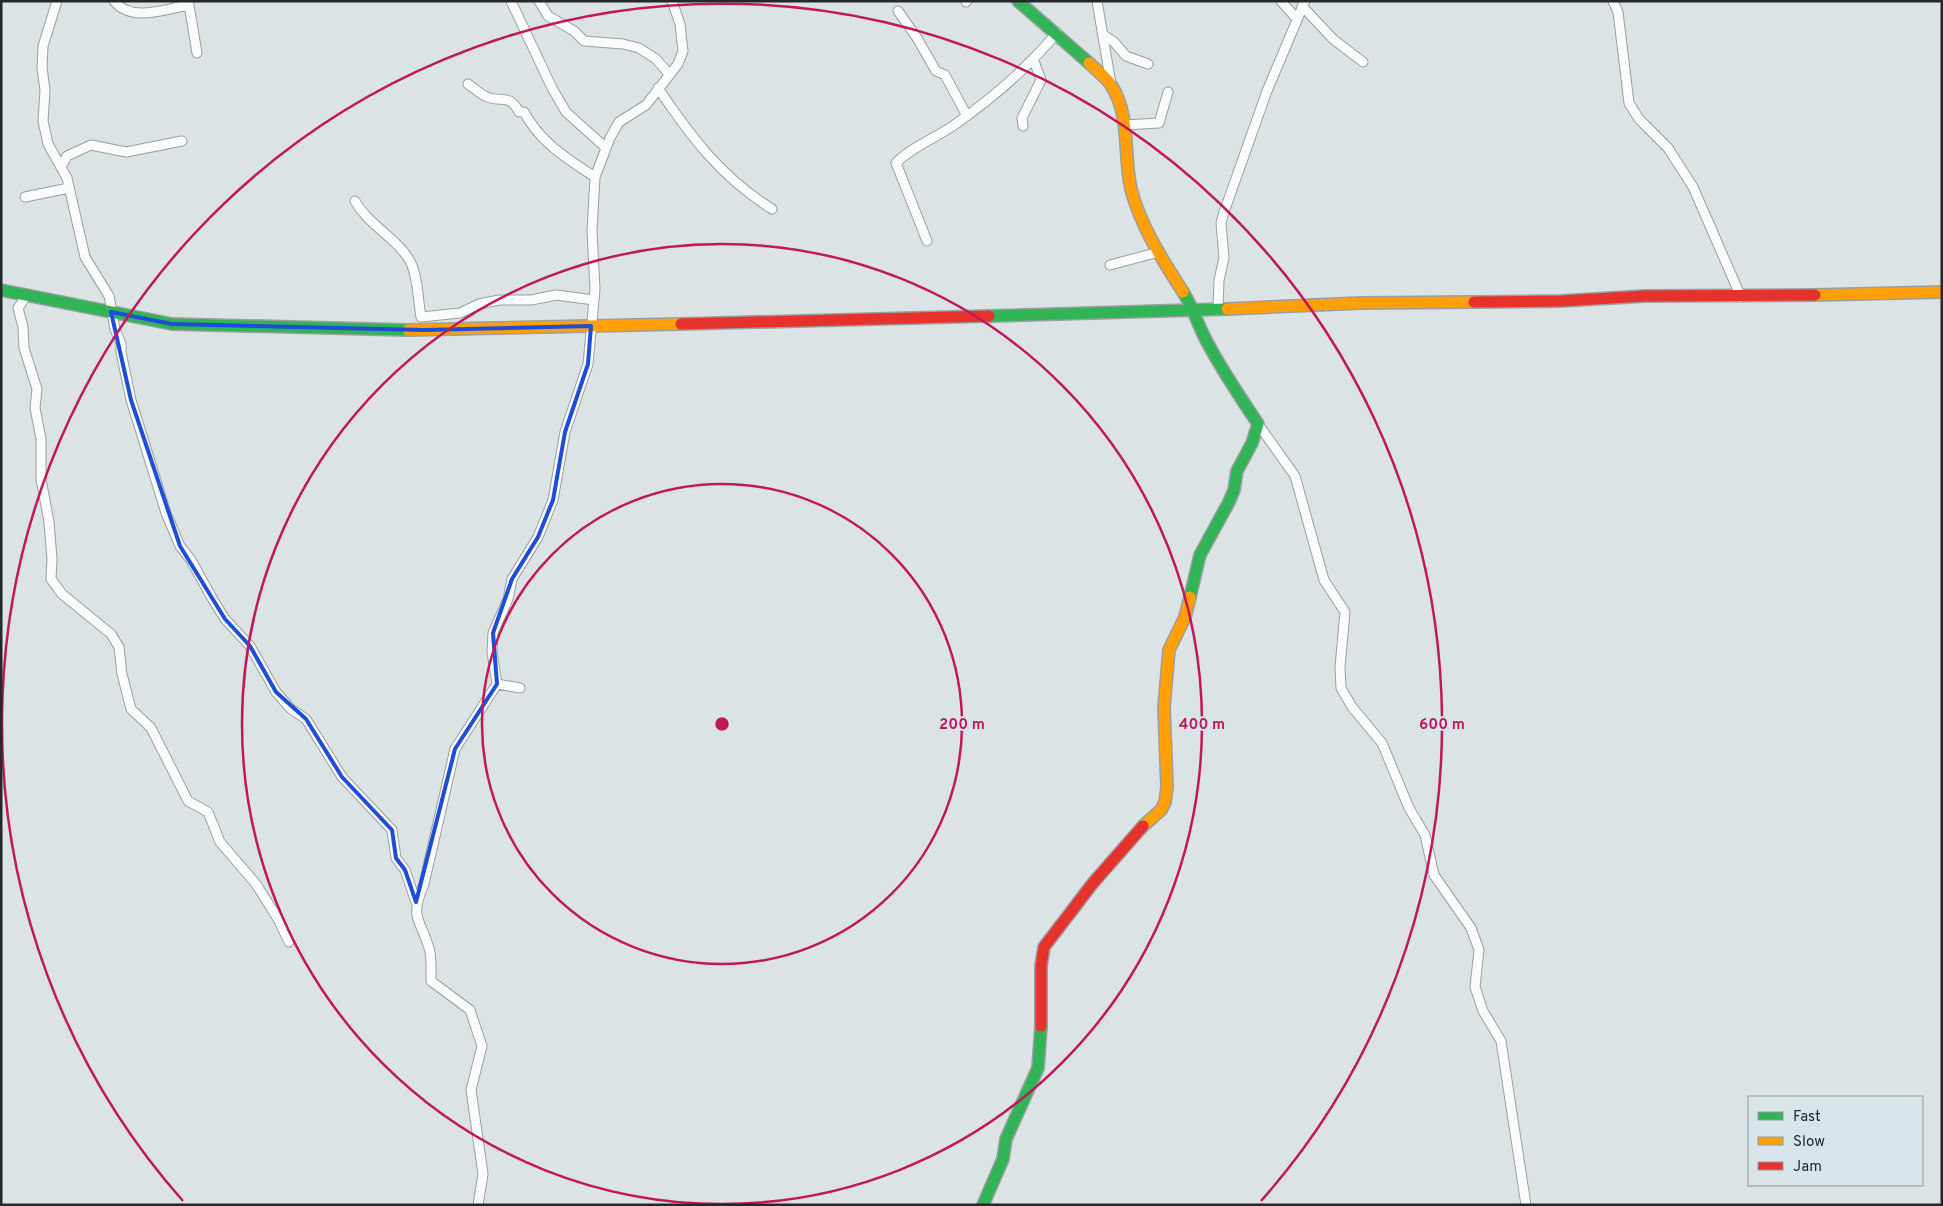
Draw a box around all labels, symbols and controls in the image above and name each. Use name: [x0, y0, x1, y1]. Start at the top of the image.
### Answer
centre of rings: [713, 715, 731, 733]
text: 200 m: [939, 716, 985, 735]
text: 400 m: [1179, 716, 1225, 735]
text: 600 m: [1419, 716, 1465, 735]
legend: [1748, 1096, 1923, 1186]
text: Fast: [1793, 1108, 1821, 1127]
text: Slow: [1793, 1133, 1825, 1152]
text: Jam: [1793, 1158, 1822, 1177]

